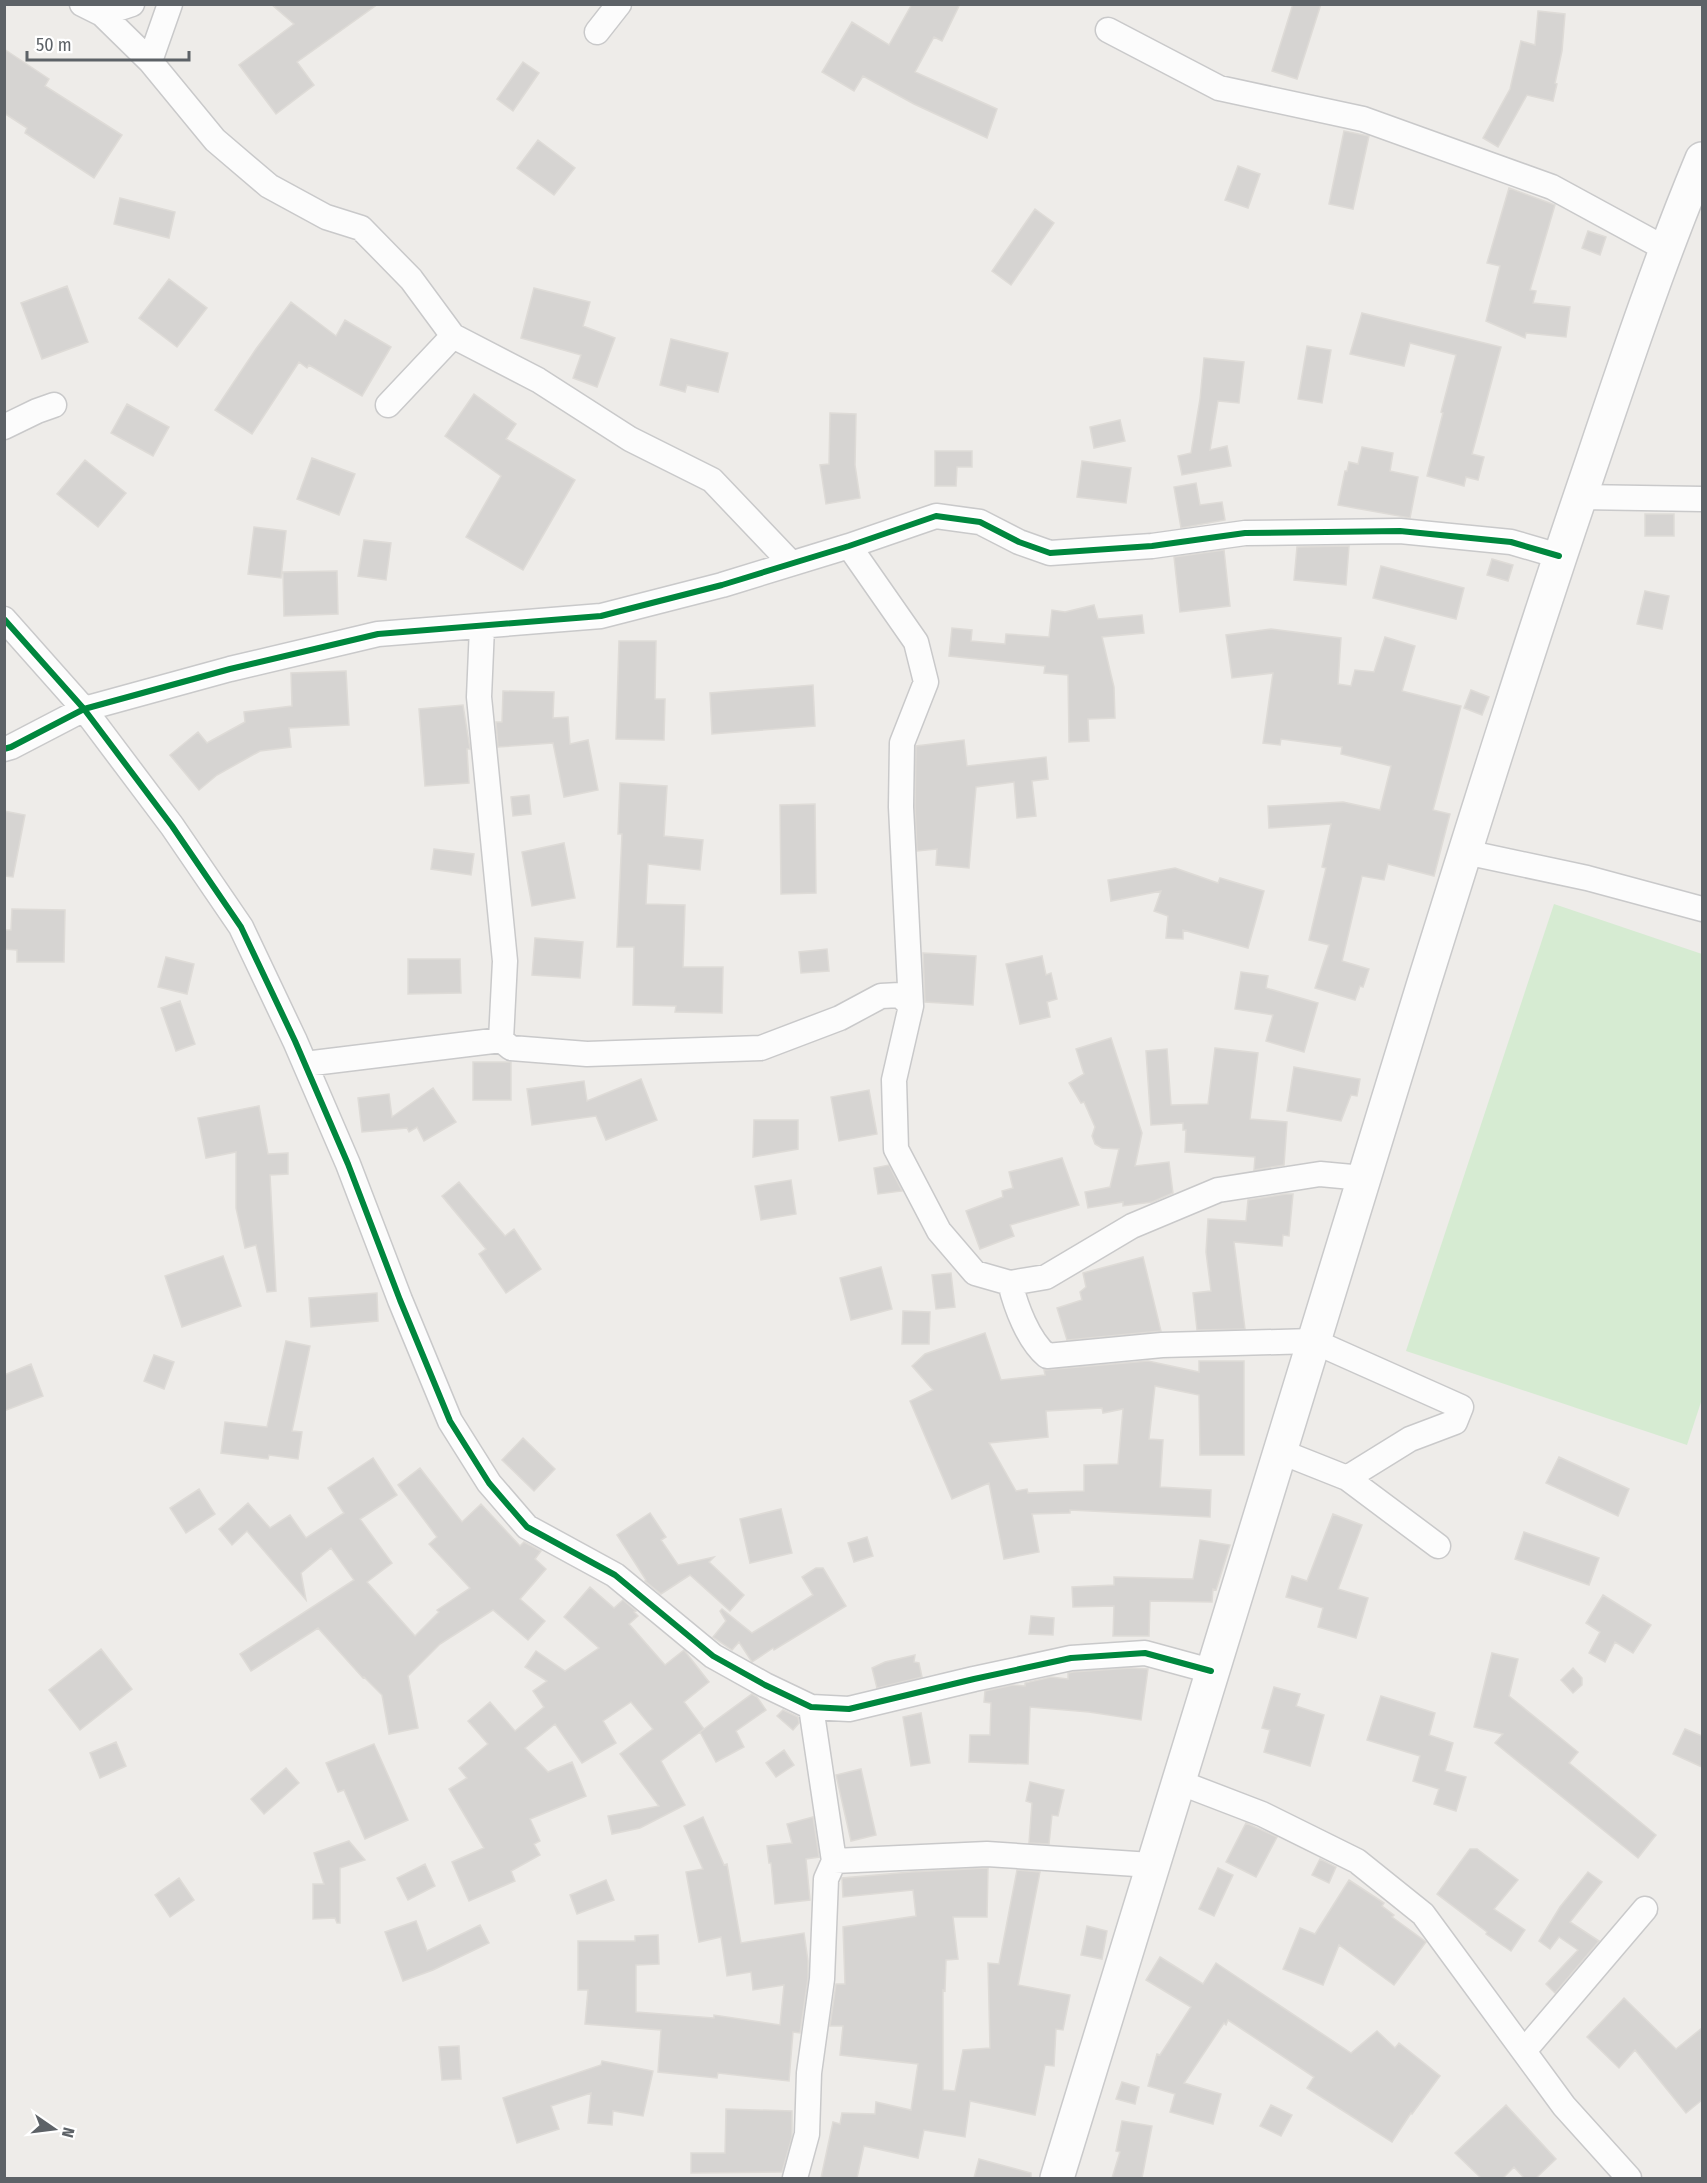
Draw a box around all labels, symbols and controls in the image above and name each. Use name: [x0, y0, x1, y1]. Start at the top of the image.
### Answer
scale bar: [27, 24, 189, 62]
text: 50 m: [36, 34, 72, 56]
north arrow: [24, 2099, 84, 2159]
text: N: [58, 2126, 78, 2139]

